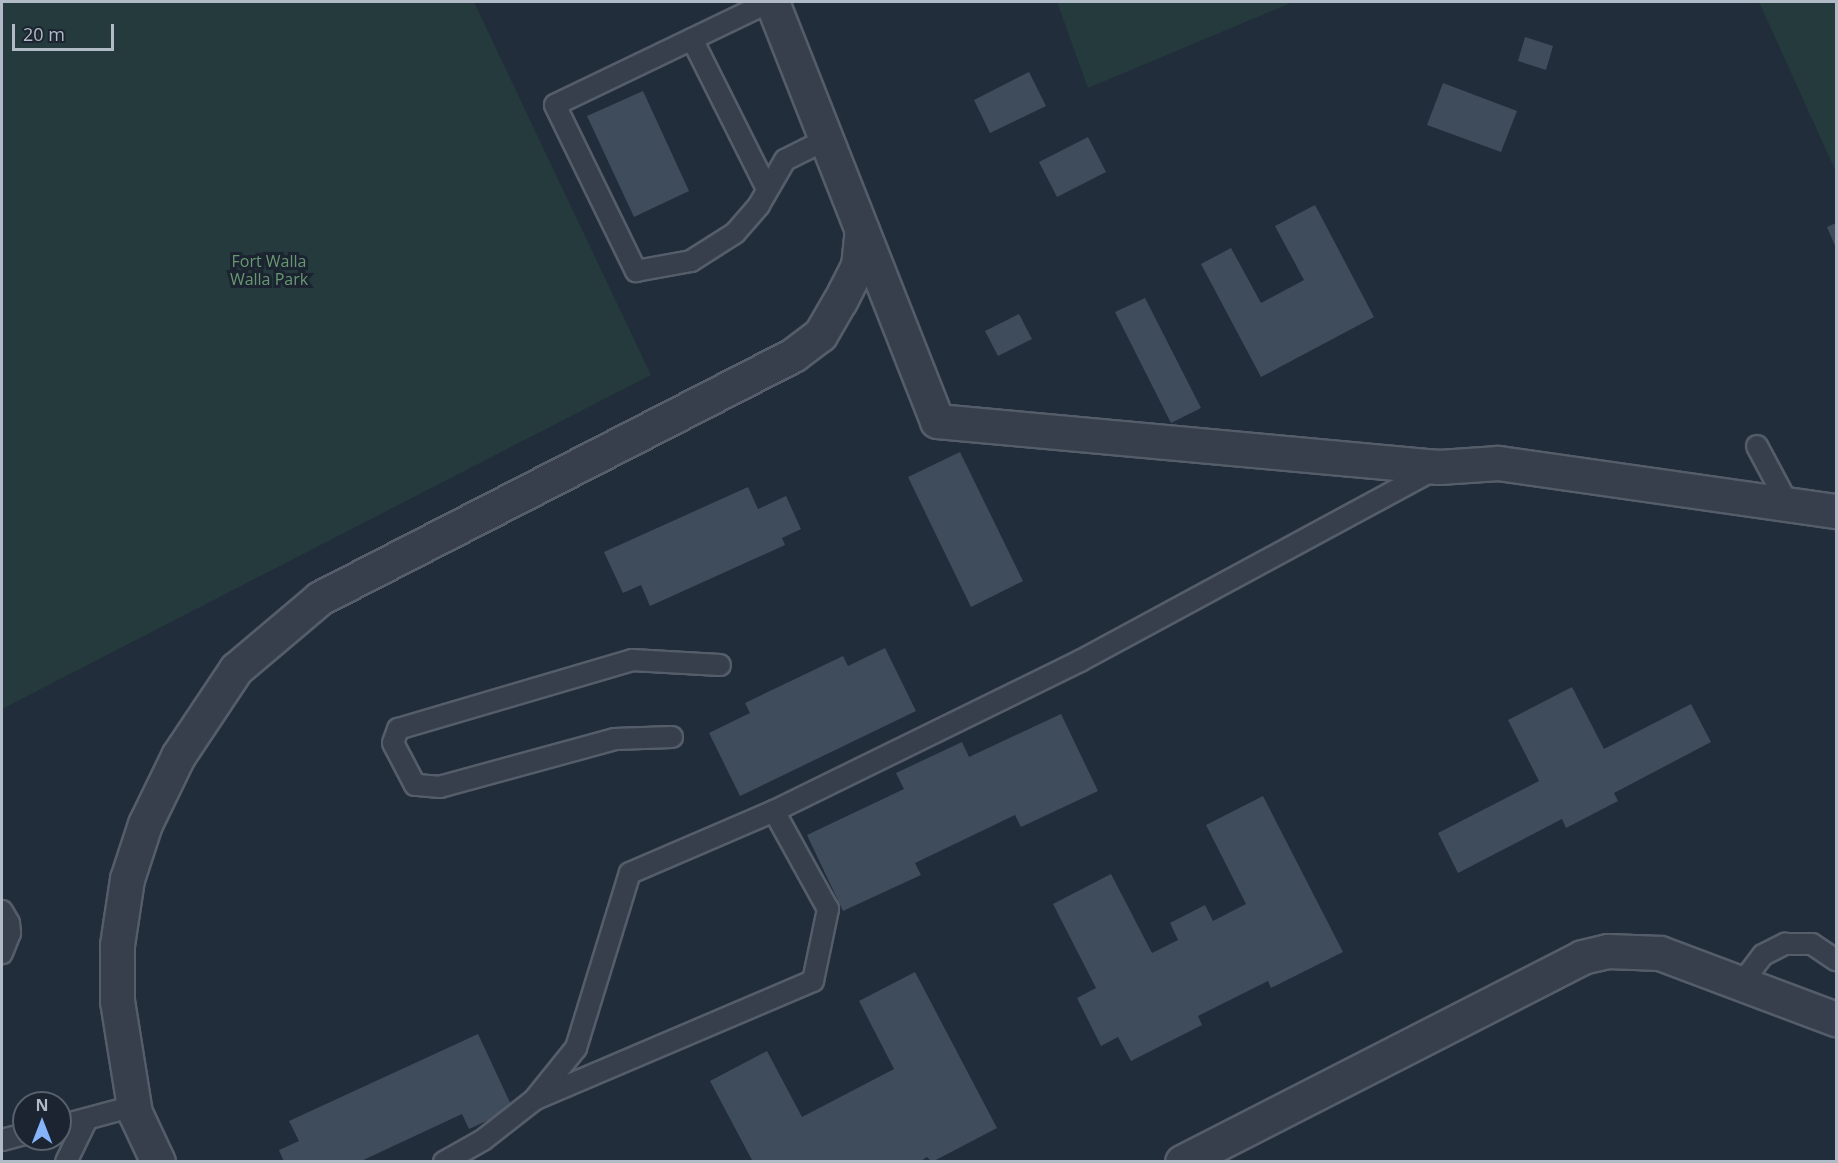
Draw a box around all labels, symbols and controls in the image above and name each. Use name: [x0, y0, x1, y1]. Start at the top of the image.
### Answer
scale bar: [15, 12, 117, 50]
text: 20 m: [23, 22, 65, 46]
park label: Fort Walla Walla Park: [230, 251, 308, 289]
north arrow: [12, 1091, 72, 1151]
text: N: [35, 1094, 49, 1116]

